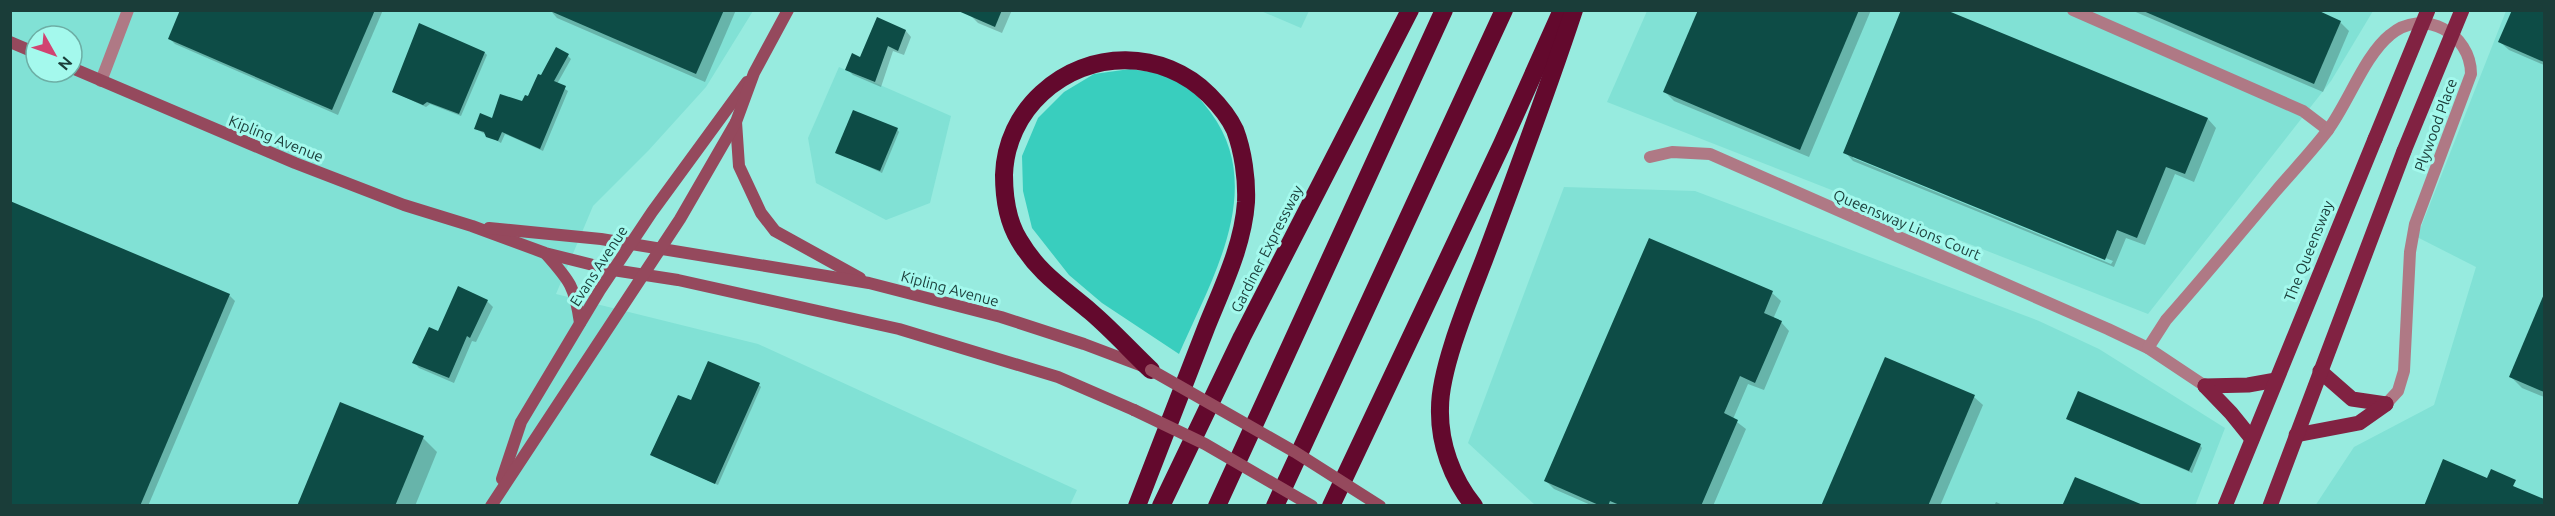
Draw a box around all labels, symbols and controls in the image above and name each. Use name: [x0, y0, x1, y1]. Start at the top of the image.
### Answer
north arrow: [24, 24, 84, 84]
text: N: [55, 53, 76, 74]
street label: Plywood Place: [2411, 76, 2460, 174]
street label: Kipling Avenue: [226, 112, 326, 165]
street label: Gardiner Expressway: [1227, 182, 1306, 315]
street label: Queensway Lions Court: [1831, 186, 1984, 263]
street label: The Queensway: [2281, 198, 2336, 304]
street label: Evans Avenue: [566, 222, 631, 309]
street label: Kipling Avenue: [899, 267, 1001, 310]

